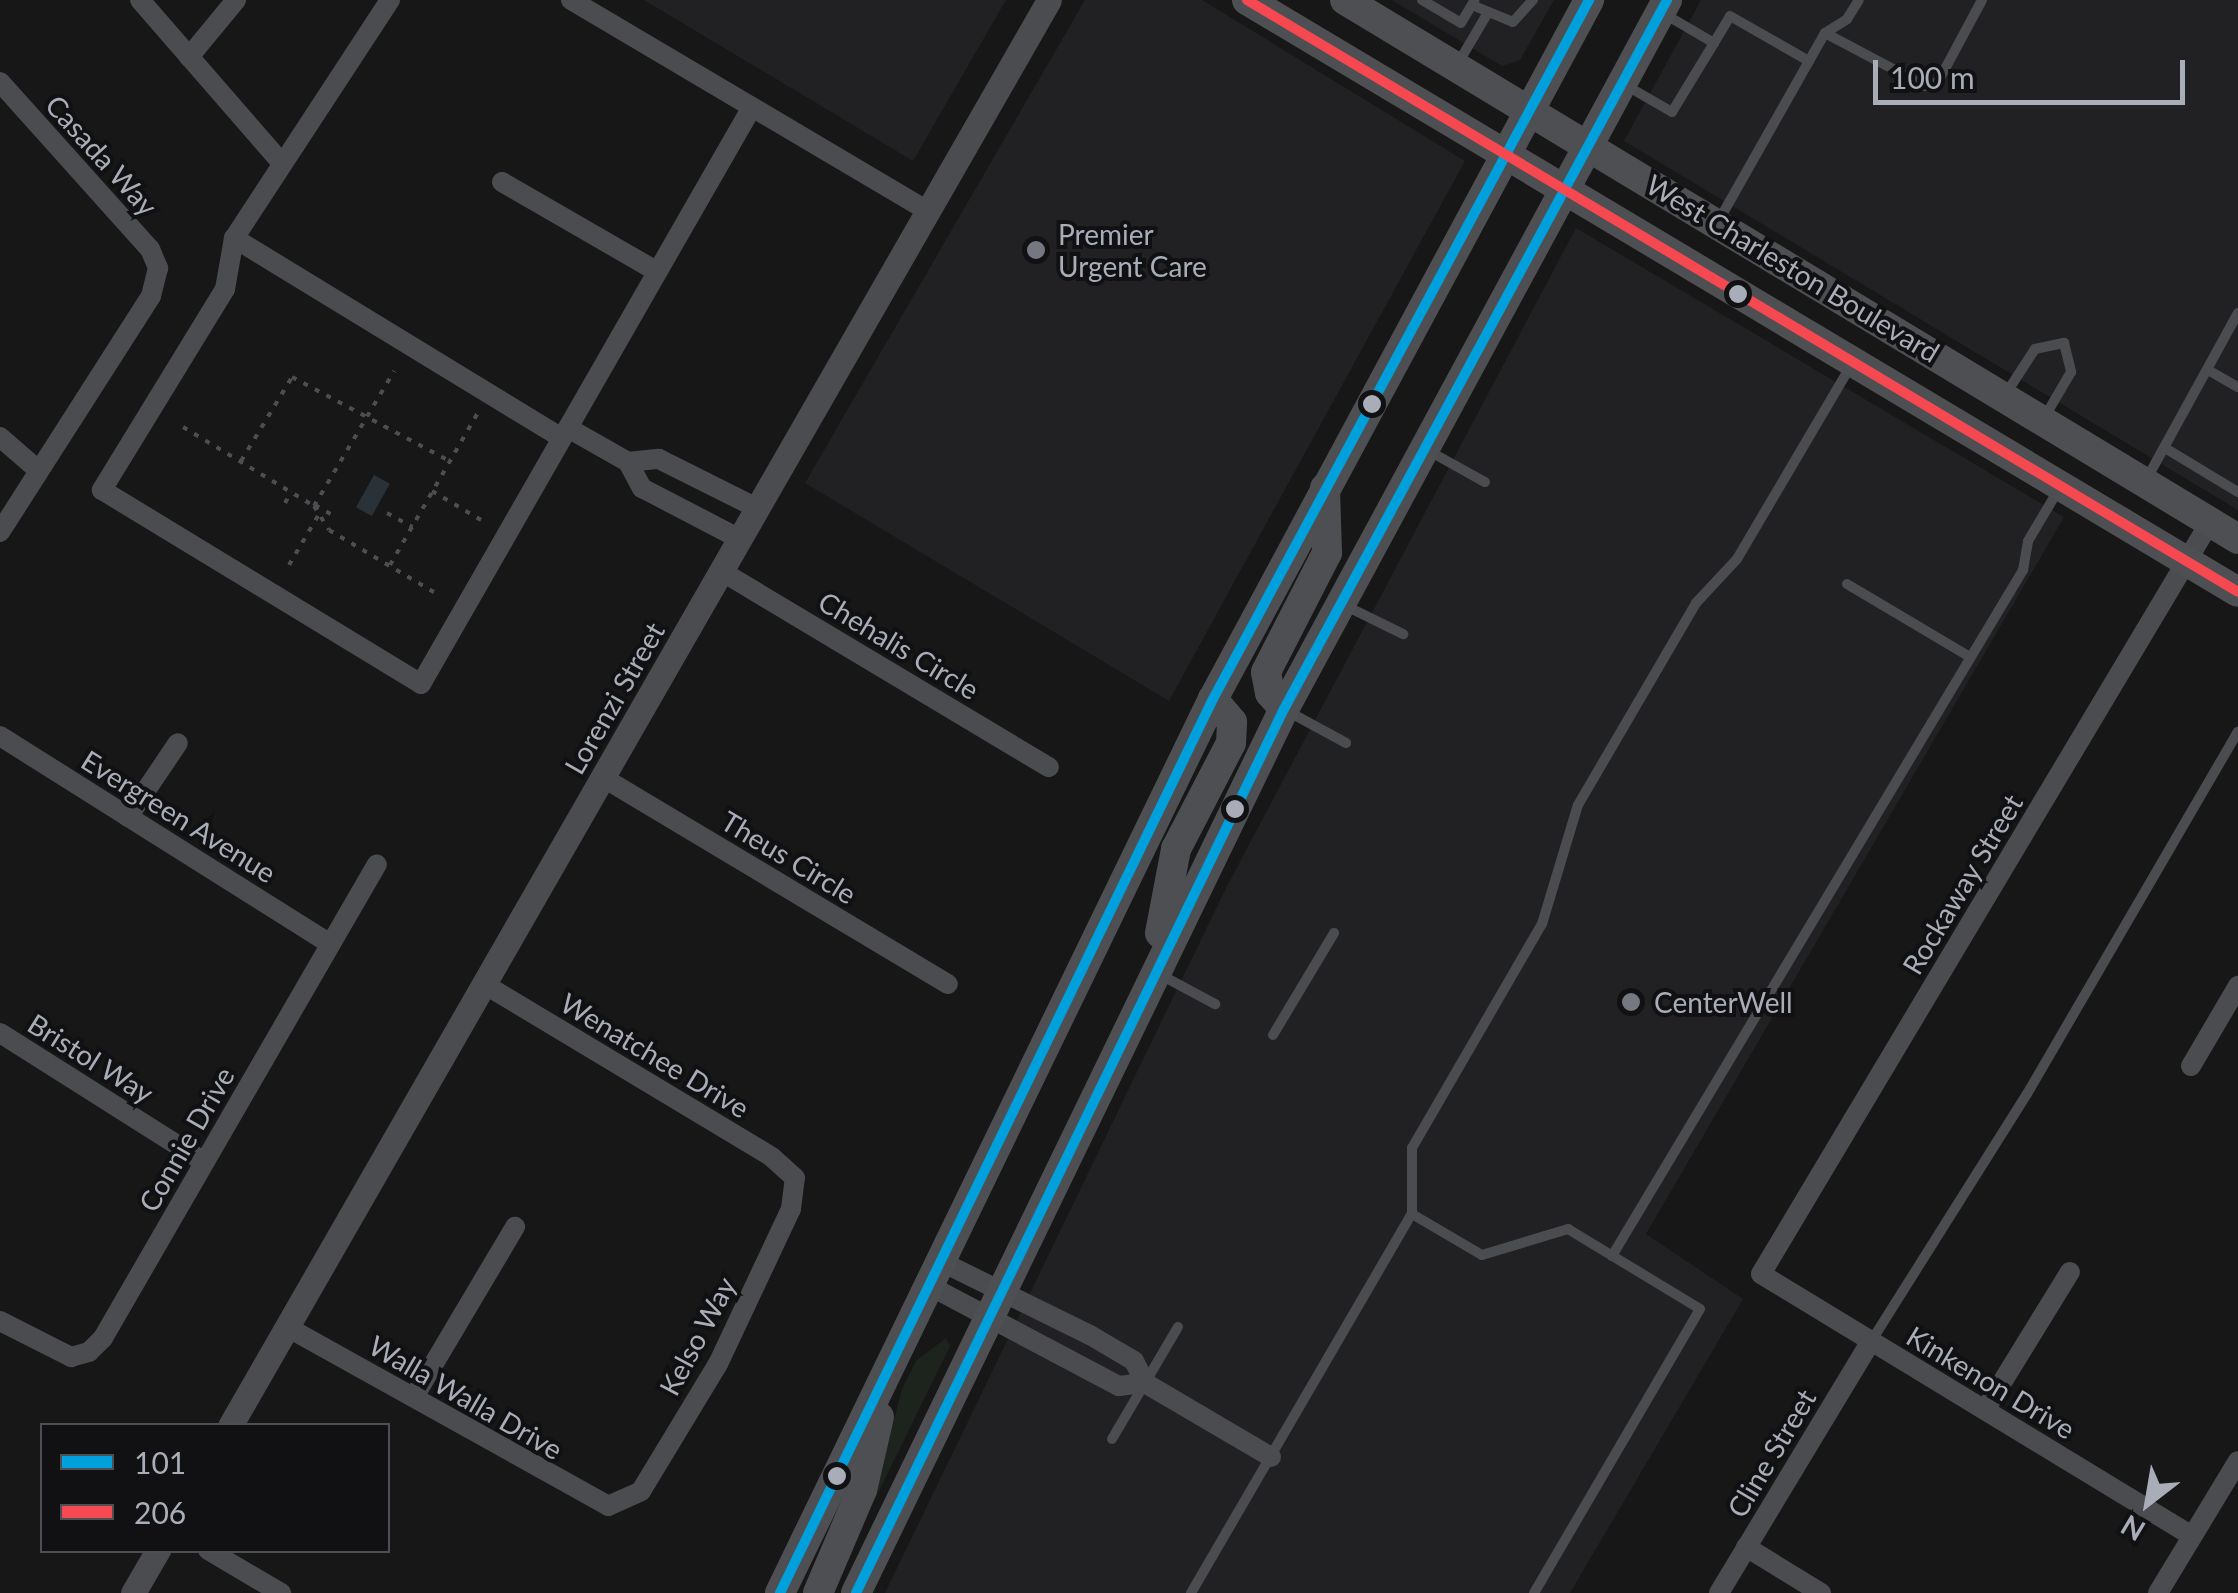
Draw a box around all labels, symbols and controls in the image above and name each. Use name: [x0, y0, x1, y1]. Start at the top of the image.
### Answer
scale bar: [1878, 40, 2190, 102]
text: 100 m: [1890, 59, 1975, 95]
street label: Casada Way: [39, 88, 165, 222]
street label: West Charleston Boulevard: [1640, 167, 1946, 369]
place label: Premier Urgent Care: [1058, 217, 1207, 283]
marker: Premier Urgent Care: [1023, 237, 1049, 263]
unlabelled marker: [1728, 284, 1748, 304]
unlabelled marker: [1362, 394, 1382, 414]
street label: Chehalis Circle: [813, 584, 985, 706]
street label: Lorenzi Street: [557, 616, 671, 780]
street label: Evergreen Avenue: [75, 743, 283, 889]
street label: Rockaway Street: [1895, 788, 2029, 980]
unlabelled marker: [1225, 799, 1245, 819]
street label: Theus Circle: [715, 804, 863, 910]
street label: Wenatchee Drive: [555, 985, 755, 1125]
place label: CenterWell: [1654, 985, 1793, 1019]
marker: CenterWell: [1618, 989, 1644, 1015]
street label: Bristol Way: [22, 1006, 160, 1110]
street label: Connie Drive: [131, 1061, 241, 1217]
street label: Kelso Way: [652, 1271, 742, 1401]
street label: Kinkenon Drive: [1901, 1319, 2081, 1445]
street label: Walla Walla Drive: [363, 1328, 569, 1466]
street label: Cline Street: [1720, 1383, 1822, 1523]
legend: [40, 1423, 390, 1553]
text: 101: [134, 1444, 186, 1480]
north arrow: [2098, 1453, 2198, 1553]
unlabelled marker: [827, 1466, 847, 1486]
text: 206: [134, 1494, 186, 1530]
text: N: [2115, 1509, 2151, 1549]

